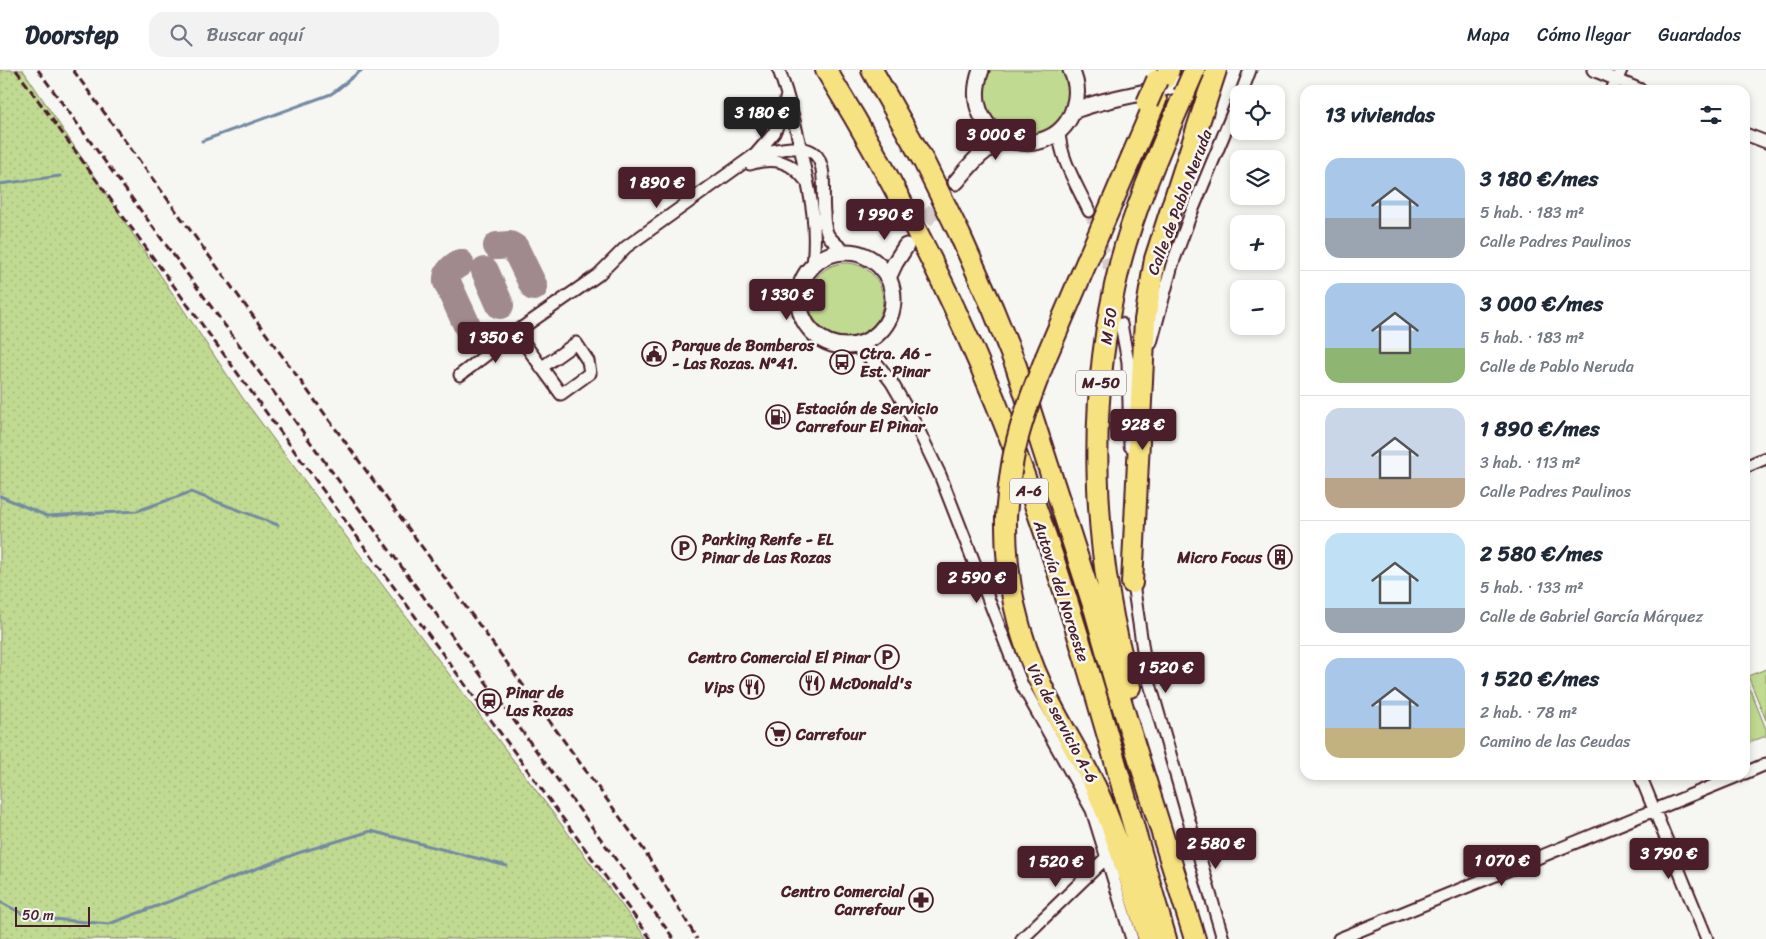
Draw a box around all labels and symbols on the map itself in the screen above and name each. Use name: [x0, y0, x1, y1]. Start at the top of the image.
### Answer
pin: 3 180 €: [716, 97, 808, 139]
pin: 3 000 €: [950, 118, 1042, 161]
street label: Calle de Pablo Neruda: [1138, 124, 1221, 279]
pin: 1 890 €: [611, 166, 703, 209]
pin: 1 990 €: [839, 198, 931, 241]
pin: 1 330 €: [741, 278, 833, 321]
street label: M 50: [1091, 305, 1126, 347]
pin: 1 350 €: [450, 322, 542, 364]
place label: Parque de Bomberos - Las Rozas. Nº41.: [672, 331, 815, 378]
place label: Ctra. A6 - Est. Pinar: [859, 339, 932, 386]
public building icon: Parque de Bomberos - Las Rozas. Nº41.: [641, 341, 667, 367]
bus stop icon: Ctra. A6 - Est. Pinar: [829, 349, 855, 375]
road number: M-50: [1076, 370, 1126, 396]
place label: Estación de Servicio Carrefour El Pinar: [795, 394, 939, 441]
fuel station icon: Estación de Servicio Carrefour El Pinar: [765, 404, 791, 430]
pin: 928 €: [1108, 408, 1178, 451]
road number: A-6: [1010, 478, 1048, 504]
street label: Autovía del Noroeste: [1025, 516, 1098, 666]
place label: Parking Renfe - EL Pinar de Las Rozas: [702, 525, 834, 572]
parking icon: Parking Renfe - EL Pinar de Las Rozas: [671, 535, 697, 561]
place label: Micro Focus: [1176, 543, 1263, 572]
building icon: Micro Focus: [1267, 544, 1293, 570]
pin: 2 590 €: [931, 562, 1023, 604]
place label: Centro Comercial El Pinar: [687, 643, 871, 672]
parking icon: Centro Comercial El Pinar: [874, 644, 900, 670]
pin: 1 520 €: [1120, 652, 1212, 694]
street label: Vía de servicio A-6: [1019, 658, 1106, 788]
place label: McDonald's: [829, 669, 912, 698]
restaurant icon: McDonald's: [799, 670, 825, 696]
place label: Vips: [704, 673, 735, 702]
restaurant icon: Vips: [739, 674, 765, 700]
place label: Pinar de Las Rozas: [506, 678, 573, 725]
station icon: Pinar de Las Rozas: [476, 688, 502, 714]
place label: Carrefour: [795, 720, 867, 749]
supermarket icon: Carrefour: [765, 721, 791, 747]
pin: 2 580 €: [1170, 828, 1262, 870]
pin: 3 790 €: [1623, 838, 1715, 880]
pin: 1 070 €: [1456, 844, 1548, 887]
pin: 1 520 €: [1010, 846, 1102, 888]
place label: Centro Comercial Carrefour: [780, 877, 905, 924]
pharmacy icon: Centro Comercial Carrefour: [908, 887, 934, 913]
scale bar: [15, 904, 90, 927]

